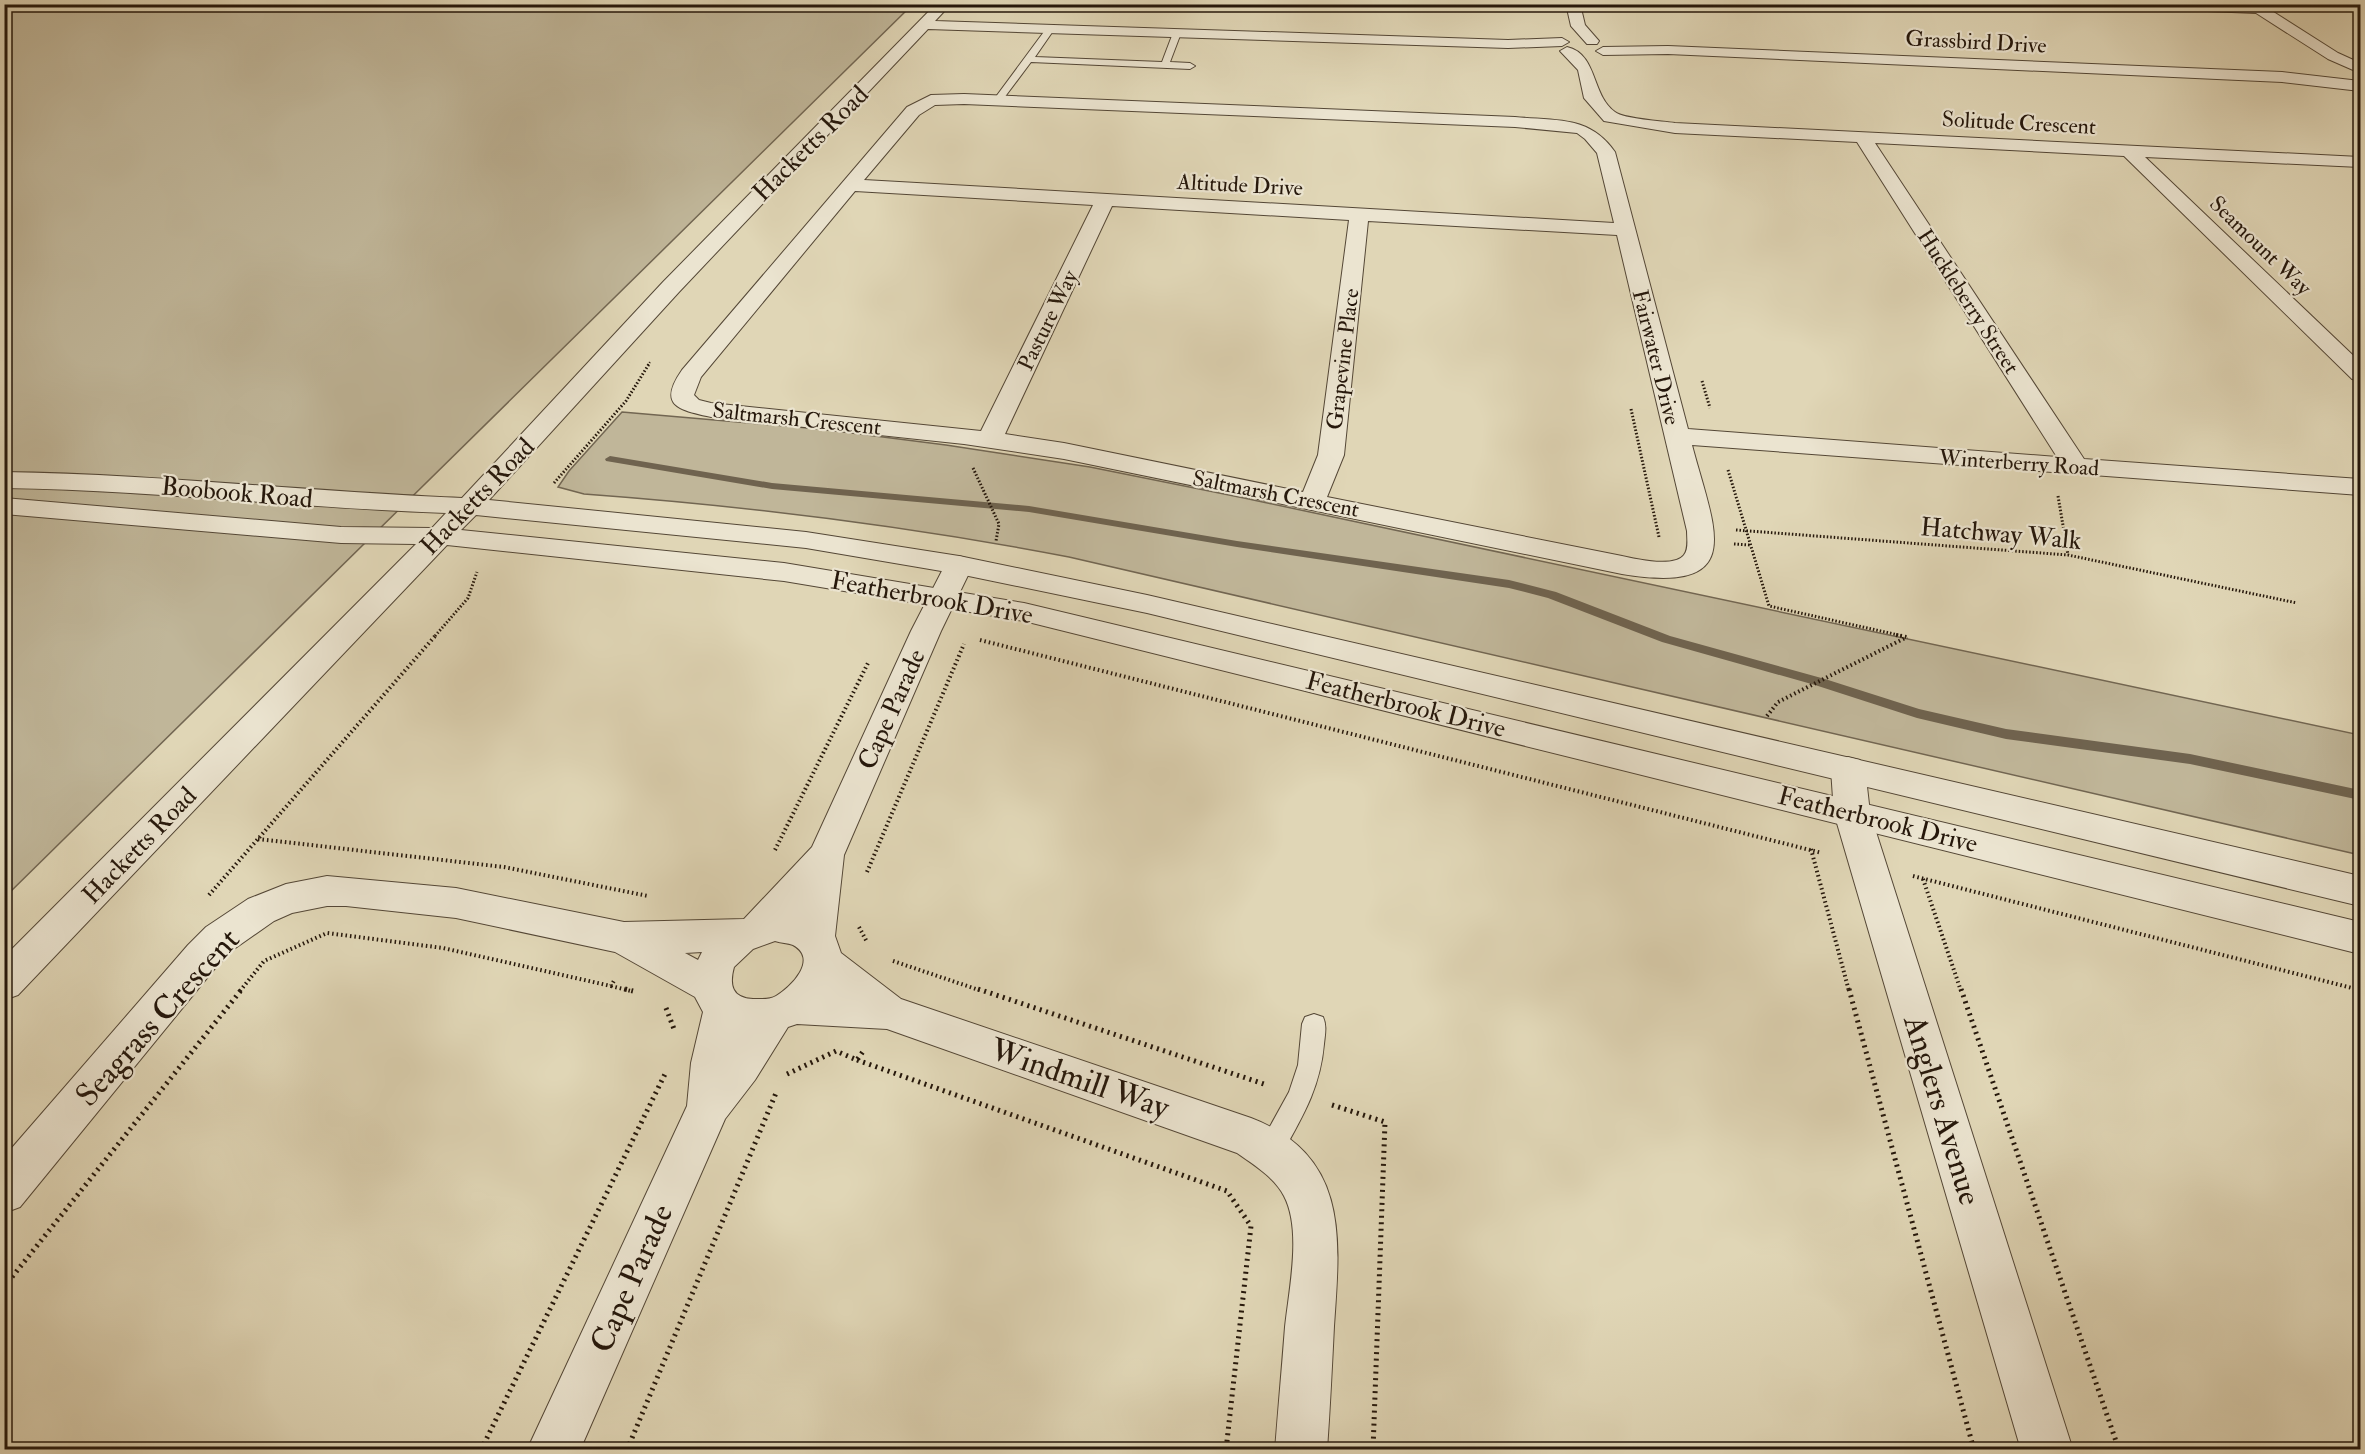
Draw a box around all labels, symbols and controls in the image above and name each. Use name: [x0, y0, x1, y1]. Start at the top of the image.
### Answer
street label: Grassbird Drive: [1905, 24, 2047, 60]
street label: Hacketts Road: [746, 79, 876, 208]
street label: Solitude Crescent: [1941, 105, 2097, 141]
street label: Altitude Drive: [1175, 168, 1304, 202]
street label: Seamount Way: [2203, 190, 2318, 302]
street label: Huckleberry Street: [1911, 224, 2025, 379]
street label: Pasture Way: [1012, 265, 1084, 375]
street label: Grapevine Place: [1320, 287, 1367, 432]
street label: Fairwater Drive: [1626, 287, 1686, 428]
street label: Saltmarsh Crescent: [711, 396, 882, 442]
street label: Hacketts Road: [414, 431, 542, 562]
street label: Winterberry Road: [1937, 443, 2100, 483]
street label: Saltmarsh Crescent: [1190, 464, 1361, 524]
street label: Boobook Road: [160, 470, 314, 516]
street label: Hatchway Walk: [1919, 511, 2083, 557]
street label: Featherbrook Drive: [828, 564, 1035, 632]
street label: Cape Parade: [851, 644, 934, 775]
street label: Featherbrook Drive: [1303, 665, 1509, 745]
street label: Hacketts Road: [76, 780, 204, 911]
street label: Featherbrook Drive: [1775, 780, 1981, 860]
street label: Seagrass Crescent: [67, 920, 248, 1115]
street label: Anglers Avenue: [1894, 1010, 1990, 1210]
street label: Windmill Way: [984, 1029, 1175, 1128]
street label: Cape Parade: [582, 1198, 682, 1359]

